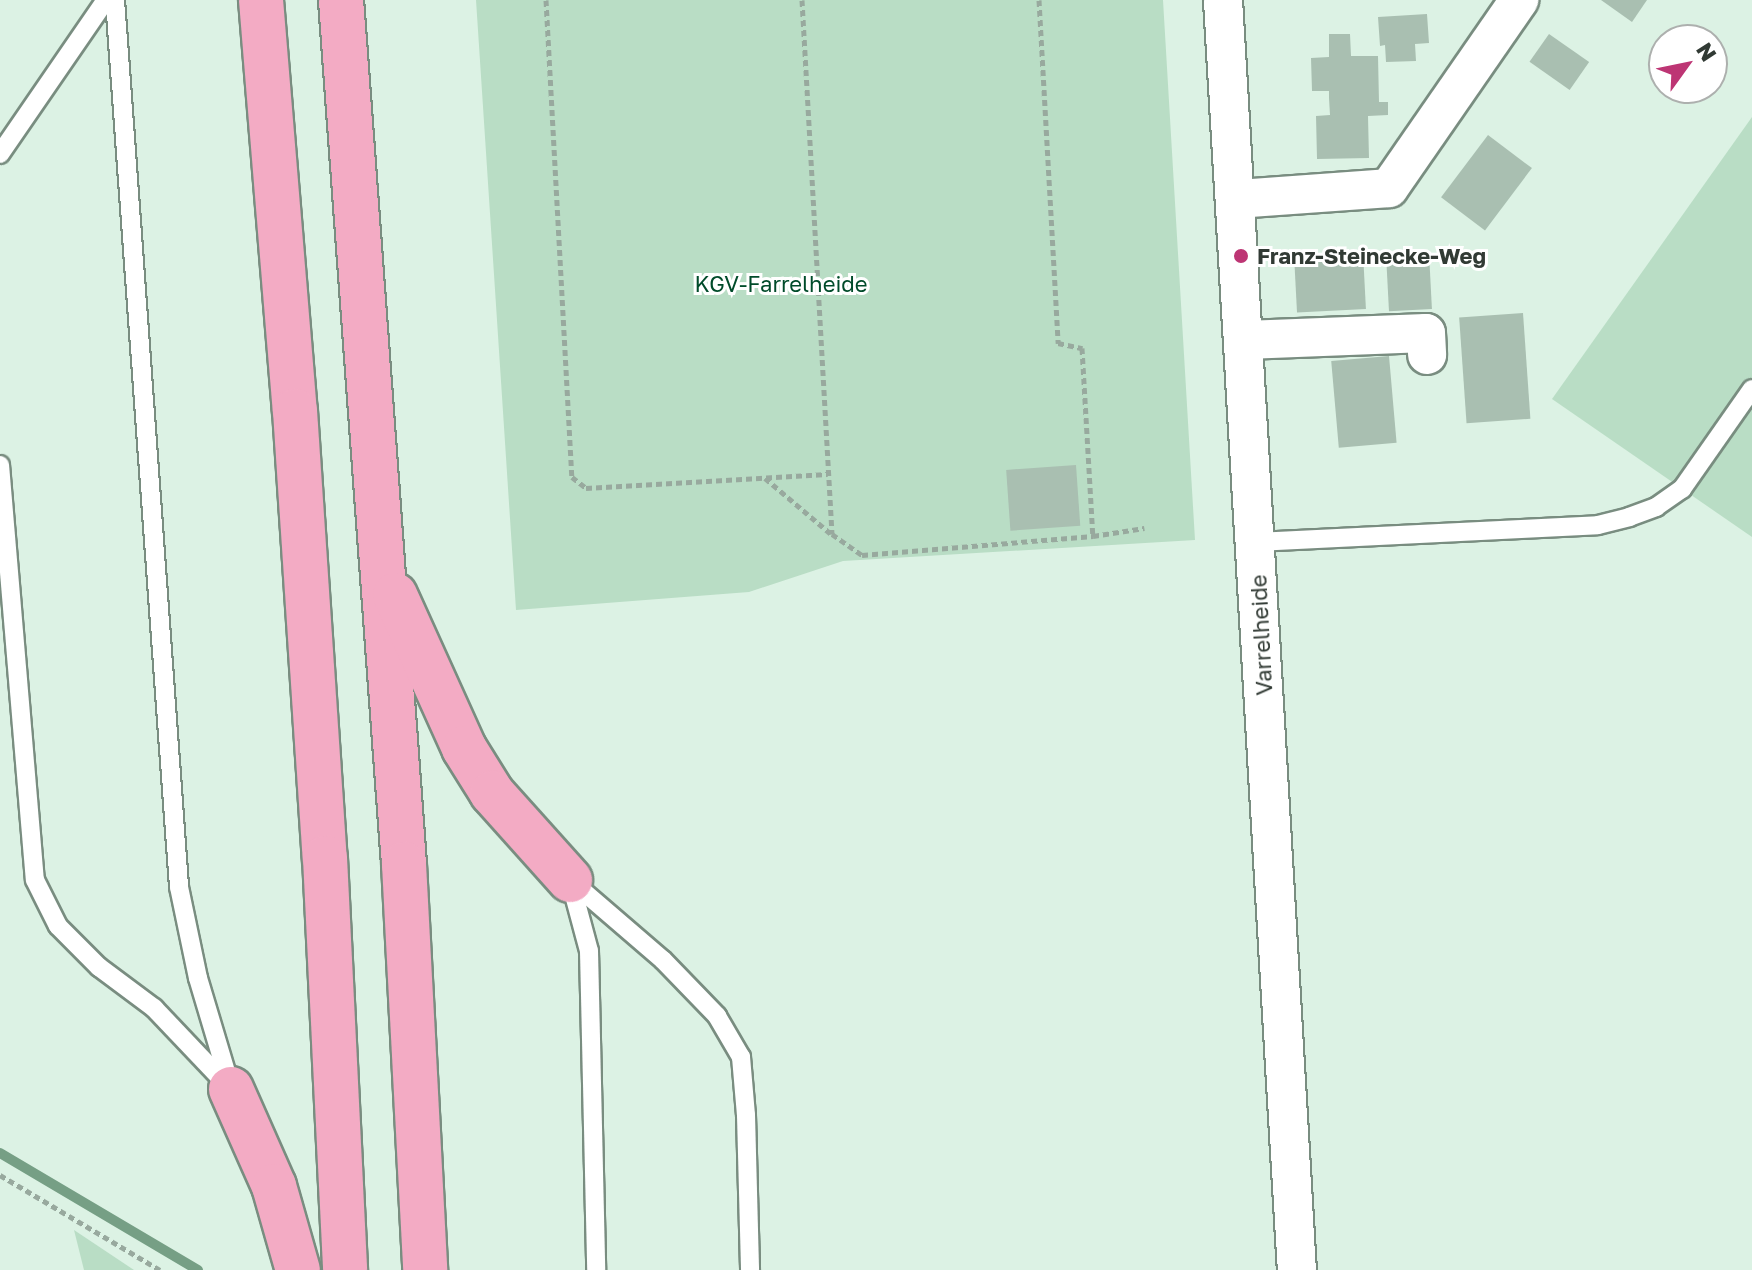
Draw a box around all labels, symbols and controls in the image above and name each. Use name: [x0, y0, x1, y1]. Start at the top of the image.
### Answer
north arrow: [1648, 24, 1728, 104]
text: N: [1691, 37, 1723, 66]
place label: Franz-Steinecke-Weg: [1257, 243, 1486, 269]
marker: Franz-Steinecke-Weg: [1232, 247, 1250, 265]
park label: KGV-Farrelheide: [694, 271, 868, 297]
street label: Varrelheide: [1245, 574, 1277, 696]

